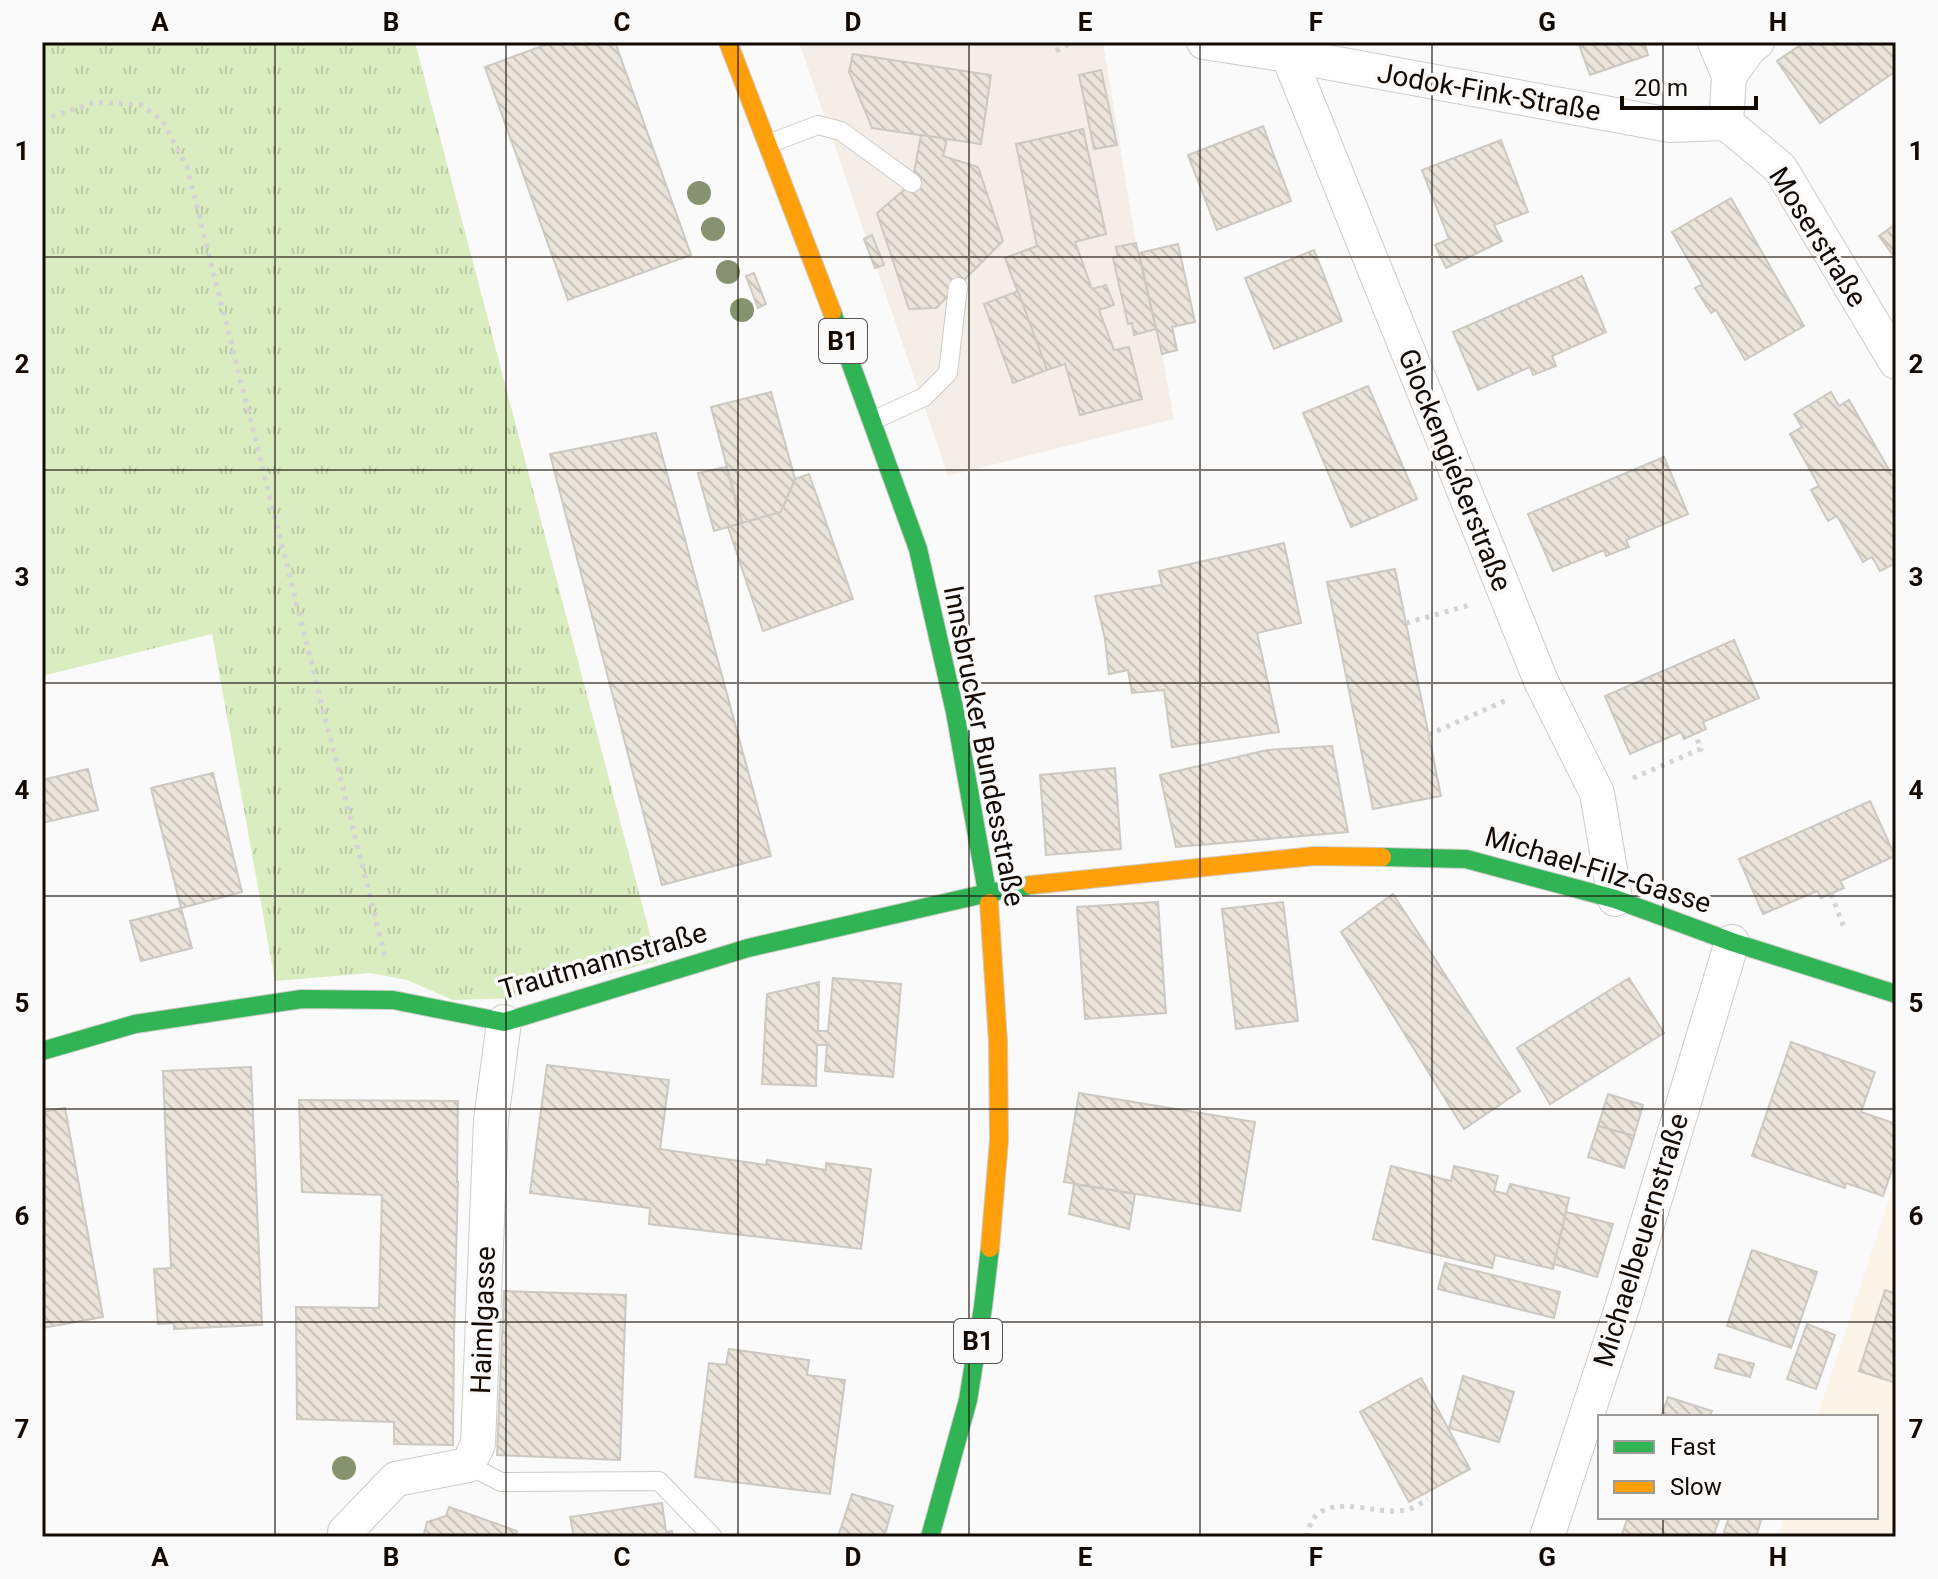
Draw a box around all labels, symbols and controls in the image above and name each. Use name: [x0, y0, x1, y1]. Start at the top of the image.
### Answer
text: A: [151, 7, 169, 37]
text: B: [383, 7, 399, 37]
text: C: [613, 7, 631, 37]
text: D: [845, 7, 861, 37]
text: E: [1078, 7, 1093, 37]
text: F: [1309, 7, 1323, 37]
text: G: [1538, 7, 1556, 37]
text: H: [1769, 7, 1787, 37]
street label: Jodok-Fink-Straße: [1375, 56, 1603, 128]
scale bar: [1622, 60, 1756, 110]
text: 20 m: [1634, 74, 1688, 102]
text: 1: [15, 136, 29, 166]
text: 1: [1909, 136, 1923, 166]
street label: Moserstraße: [1762, 161, 1874, 313]
road number: B1: [819, 319, 867, 363]
street label: Glockengießerstraße: [1391, 344, 1519, 596]
text: 2: [15, 349, 29, 379]
text: 2: [1909, 349, 1923, 379]
text: 3: [15, 562, 29, 592]
text: 3: [1909, 562, 1923, 592]
street label: Innsbrucker Bundesstraße: [937, 583, 1031, 909]
text: 4: [15, 775, 30, 805]
text: 4: [1909, 775, 1924, 805]
street label: Michael-Filz-Gasse: [1481, 820, 1715, 920]
street label: Trautmannstraße: [495, 916, 711, 1006]
text: 5: [15, 988, 29, 1018]
text: 5: [1909, 988, 1923, 1018]
street label: Michaelbeuernstraße: [1587, 1109, 1695, 1371]
text: 6: [15, 1201, 30, 1231]
text: 6: [1909, 1201, 1924, 1231]
street label: Haimlgasse: [464, 1245, 502, 1395]
road number: B1: [954, 1319, 1002, 1363]
text: 7: [15, 1414, 29, 1444]
text: 7: [1909, 1414, 1923, 1444]
legend: [1598, 1415, 1878, 1519]
text: Fast: [1670, 1433, 1716, 1461]
text: Slow: [1670, 1473, 1722, 1501]
text: A: [151, 1542, 169, 1572]
text: B: [383, 1542, 399, 1572]
text: C: [613, 1542, 631, 1572]
text: D: [845, 1542, 861, 1572]
text: E: [1078, 1542, 1093, 1572]
text: F: [1309, 1542, 1323, 1572]
text: G: [1538, 1542, 1556, 1572]
text: H: [1769, 1542, 1787, 1572]

